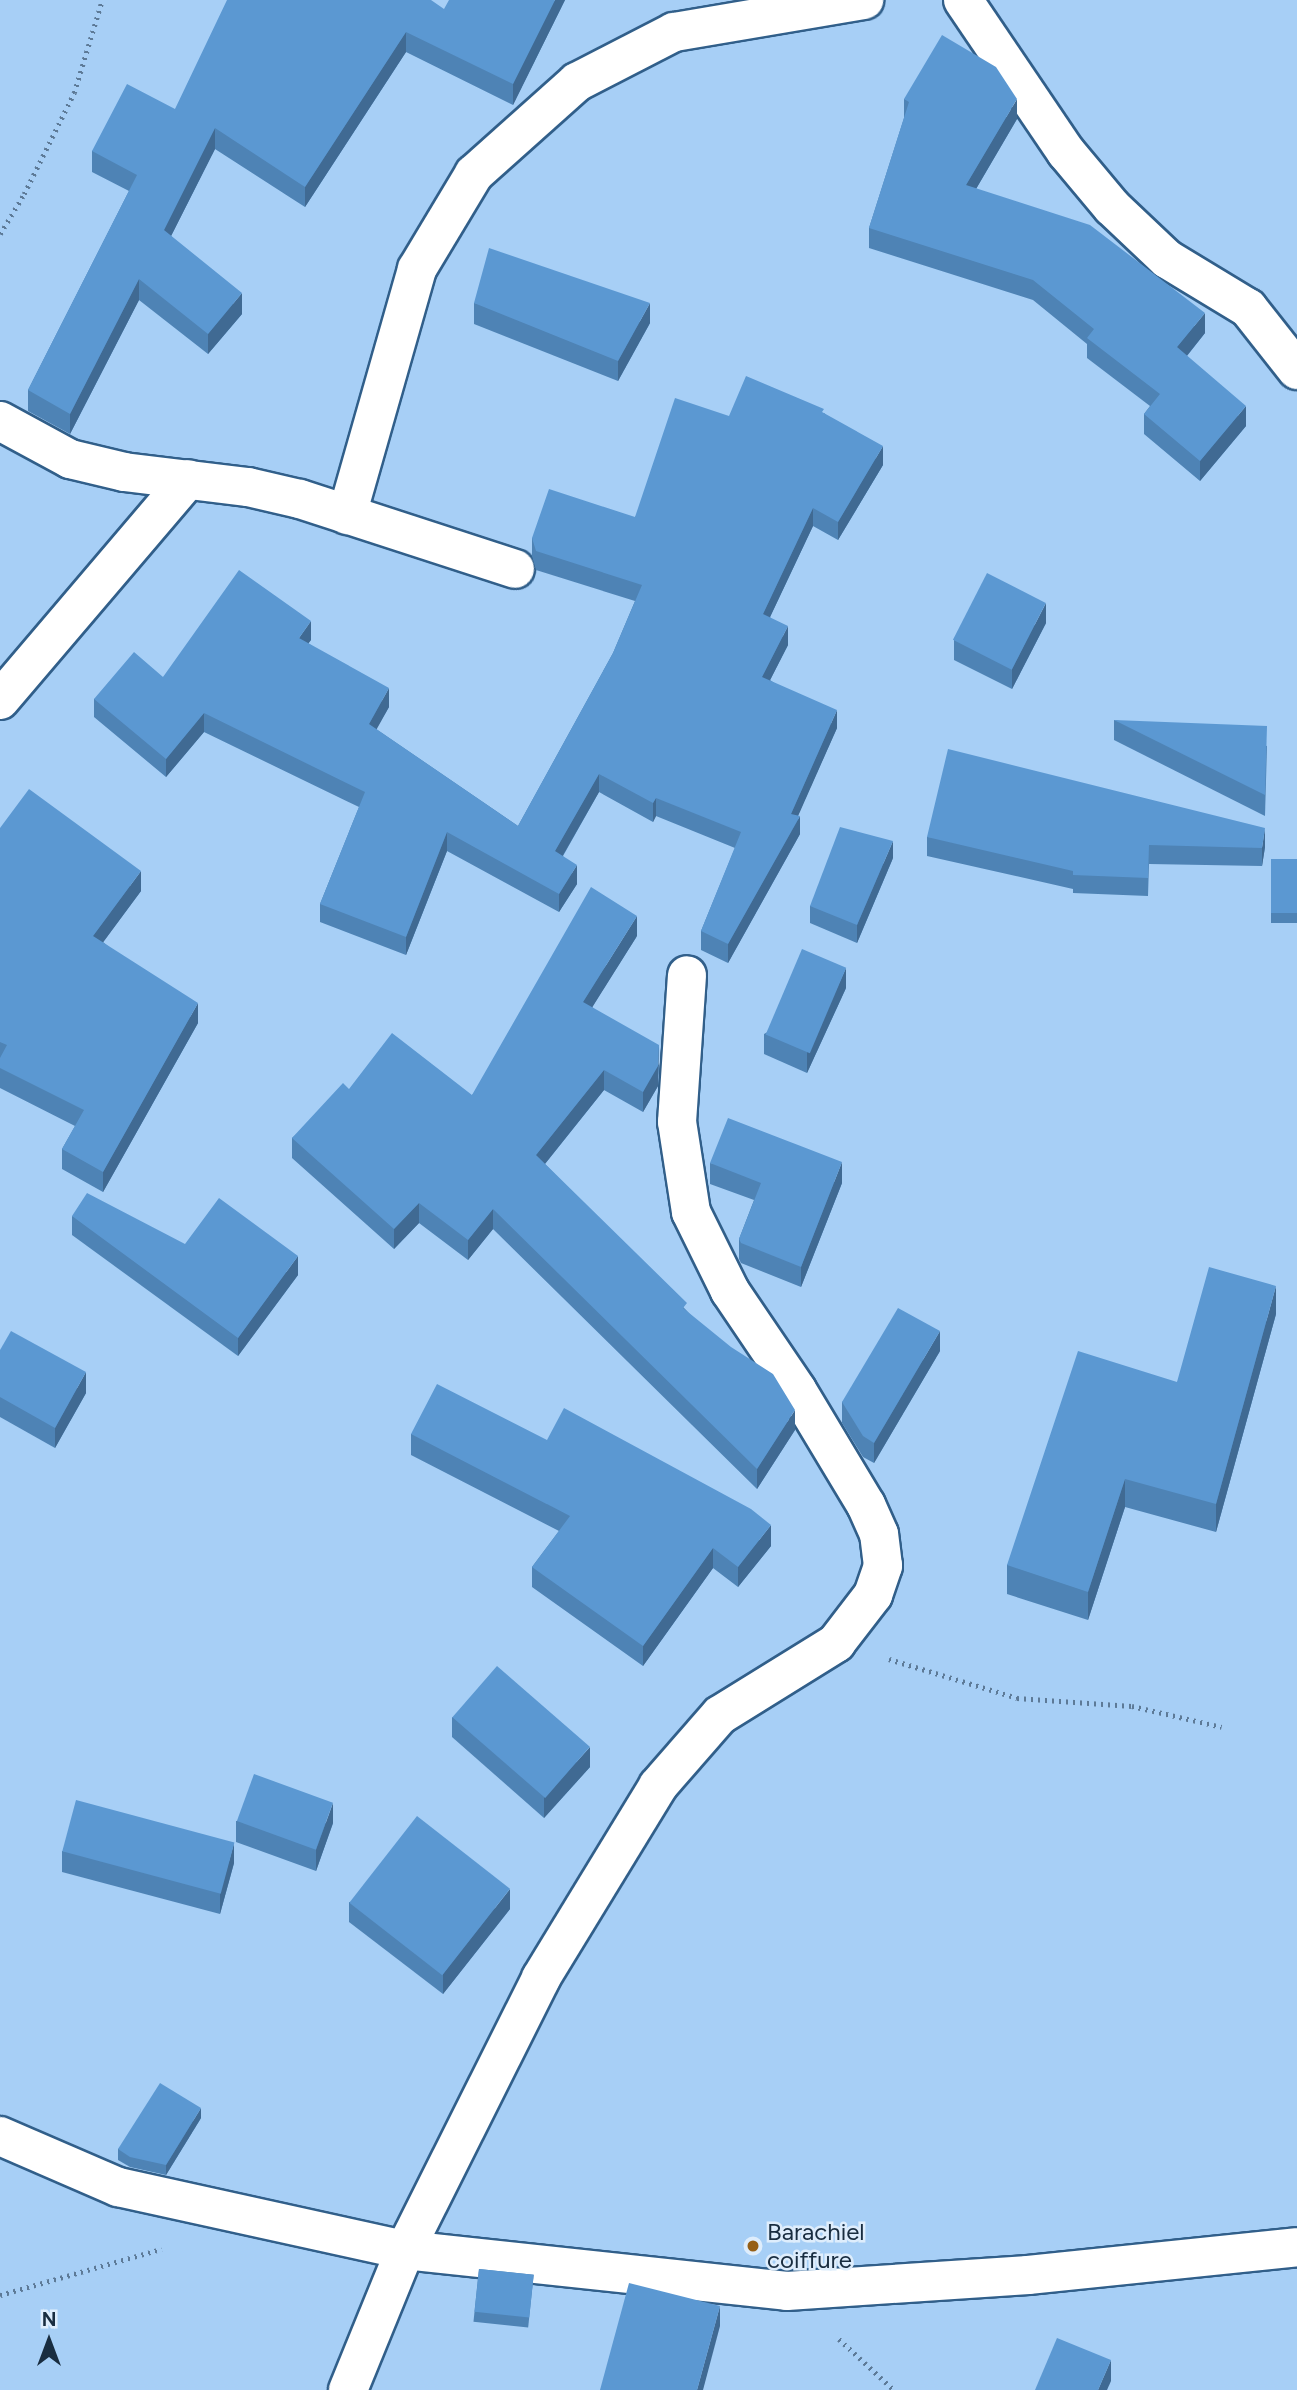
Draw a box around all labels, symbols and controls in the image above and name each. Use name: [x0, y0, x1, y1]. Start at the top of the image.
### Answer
place label: Barachiel coiffure: [767, 2218, 865, 2274]
marker: Barachiel coiffure: [745, 2238, 761, 2254]
north arrow: [14, 2306, 84, 2376]
text: N: [42, 2308, 56, 2331]

